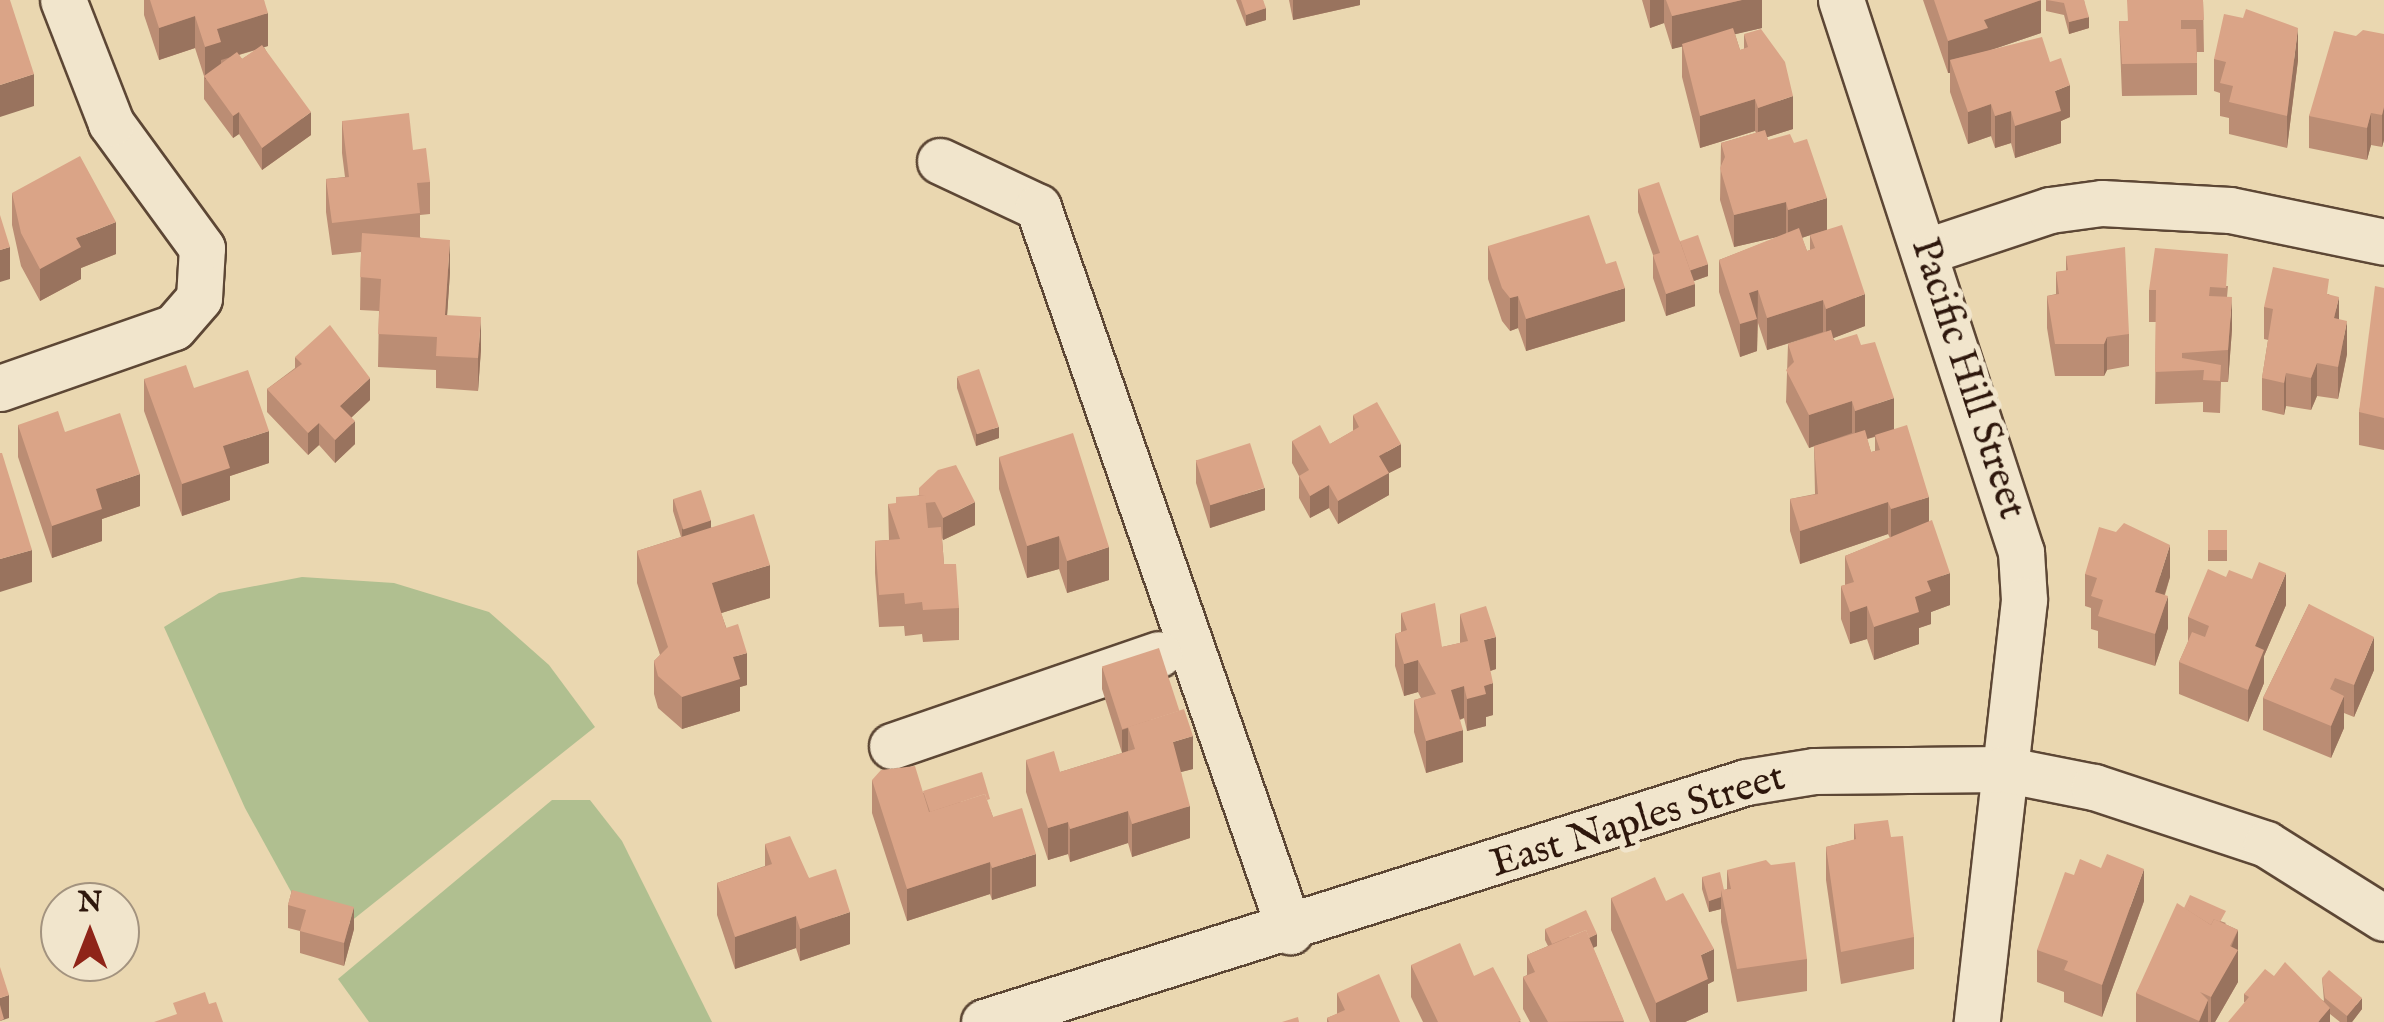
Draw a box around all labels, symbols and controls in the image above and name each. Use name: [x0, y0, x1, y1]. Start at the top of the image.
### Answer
street label: Pacific Hill Street: [1899, 233, 2035, 525]
street label: East Naples Street: [1485, 754, 1791, 890]
north arrow: [40, 882, 140, 982]
text: N: [78, 886, 102, 921]

